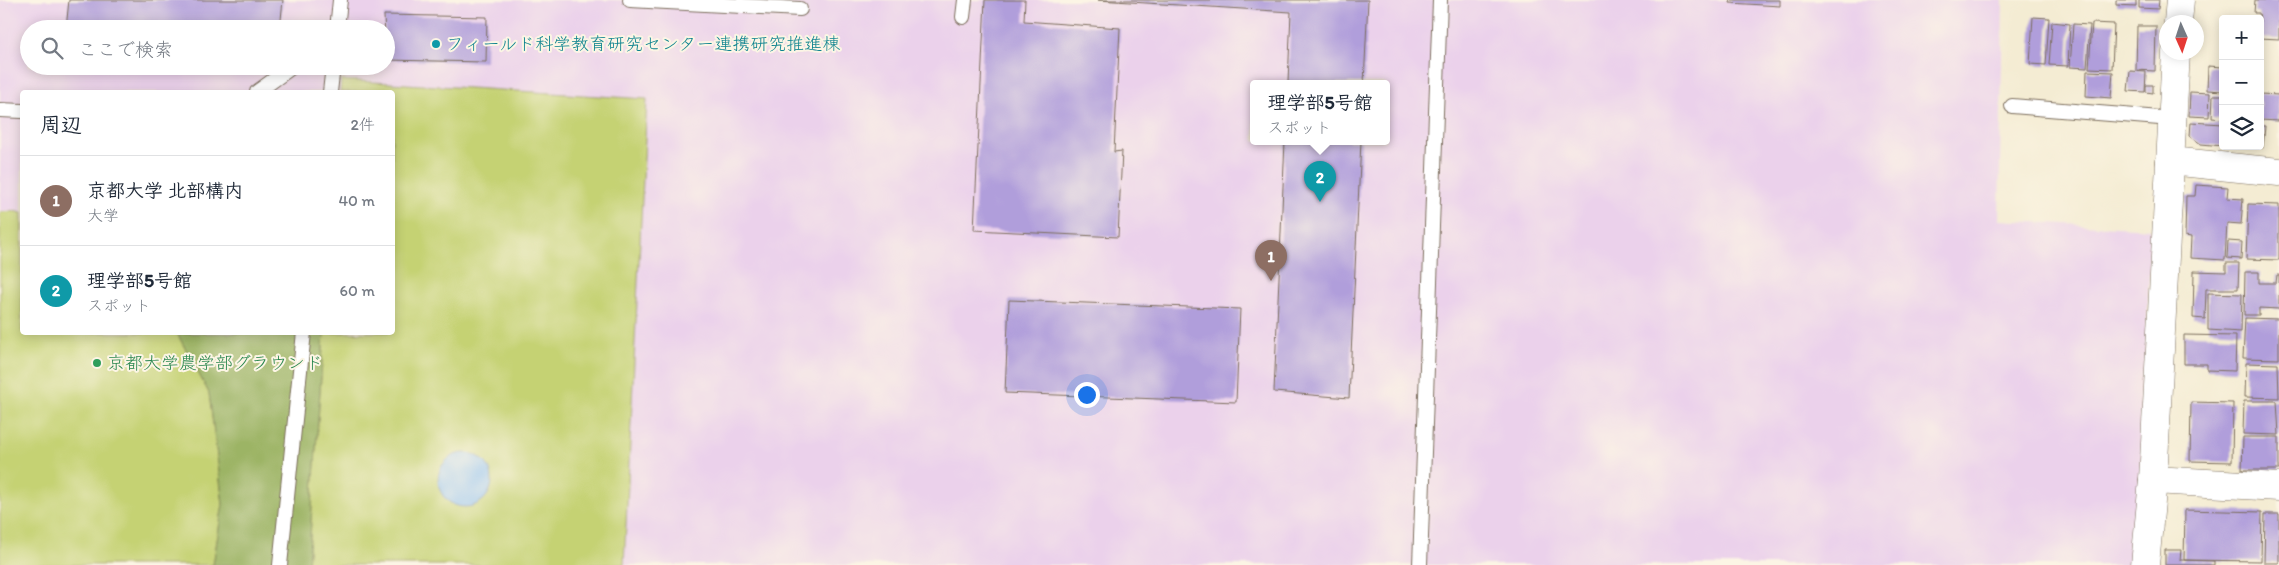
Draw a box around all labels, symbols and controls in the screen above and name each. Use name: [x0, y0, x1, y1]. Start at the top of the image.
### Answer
north arrow: [2159, 15, 2204, 60]
map controls: [2219, 15, 2264, 150]
button: +: [2219, 15, 2264, 60]
search box: [20, 20, 395, 75]
place label: フィールド科学教育研究センター連携研究推進棟: [446, 33, 840, 55]
icon: search: [38, 34, 66, 62]
text: ここで検索: [78, 38, 173, 61]
marker: フィールド科学教育研究センター連携研究推進棟: [430, 38, 442, 50]
button: −: [2219, 60, 2264, 105]
popup: [1250, 80, 1390, 145]
text: 理学部5号館: [1268, 91, 1372, 114]
button: layers: [2219, 105, 2264, 150]
text: 周辺: [40, 112, 82, 137]
text: 2件: [351, 115, 375, 134]
text: スポット: [1268, 118, 1332, 137]
pin: 2: [1304, 161, 1336, 202]
text: 京都大学 北部構内: [87, 179, 243, 202]
text: 1: [52, 191, 60, 210]
text: 40 m: [338, 191, 375, 210]
text: 大学: [87, 206, 119, 225]
pin: 1: [1255, 240, 1287, 281]
text: 理学部5号館: [87, 269, 192, 292]
text: 2: [52, 281, 60, 300]
text: 60 m: [340, 281, 375, 300]
text: スポット: [87, 296, 151, 315]
place label: 京都大学農学部グラウンド: [107, 352, 323, 374]
marker: 京都大学農学部グラウンド: [91, 357, 103, 369]
your location: [1074, 382, 1100, 408]

